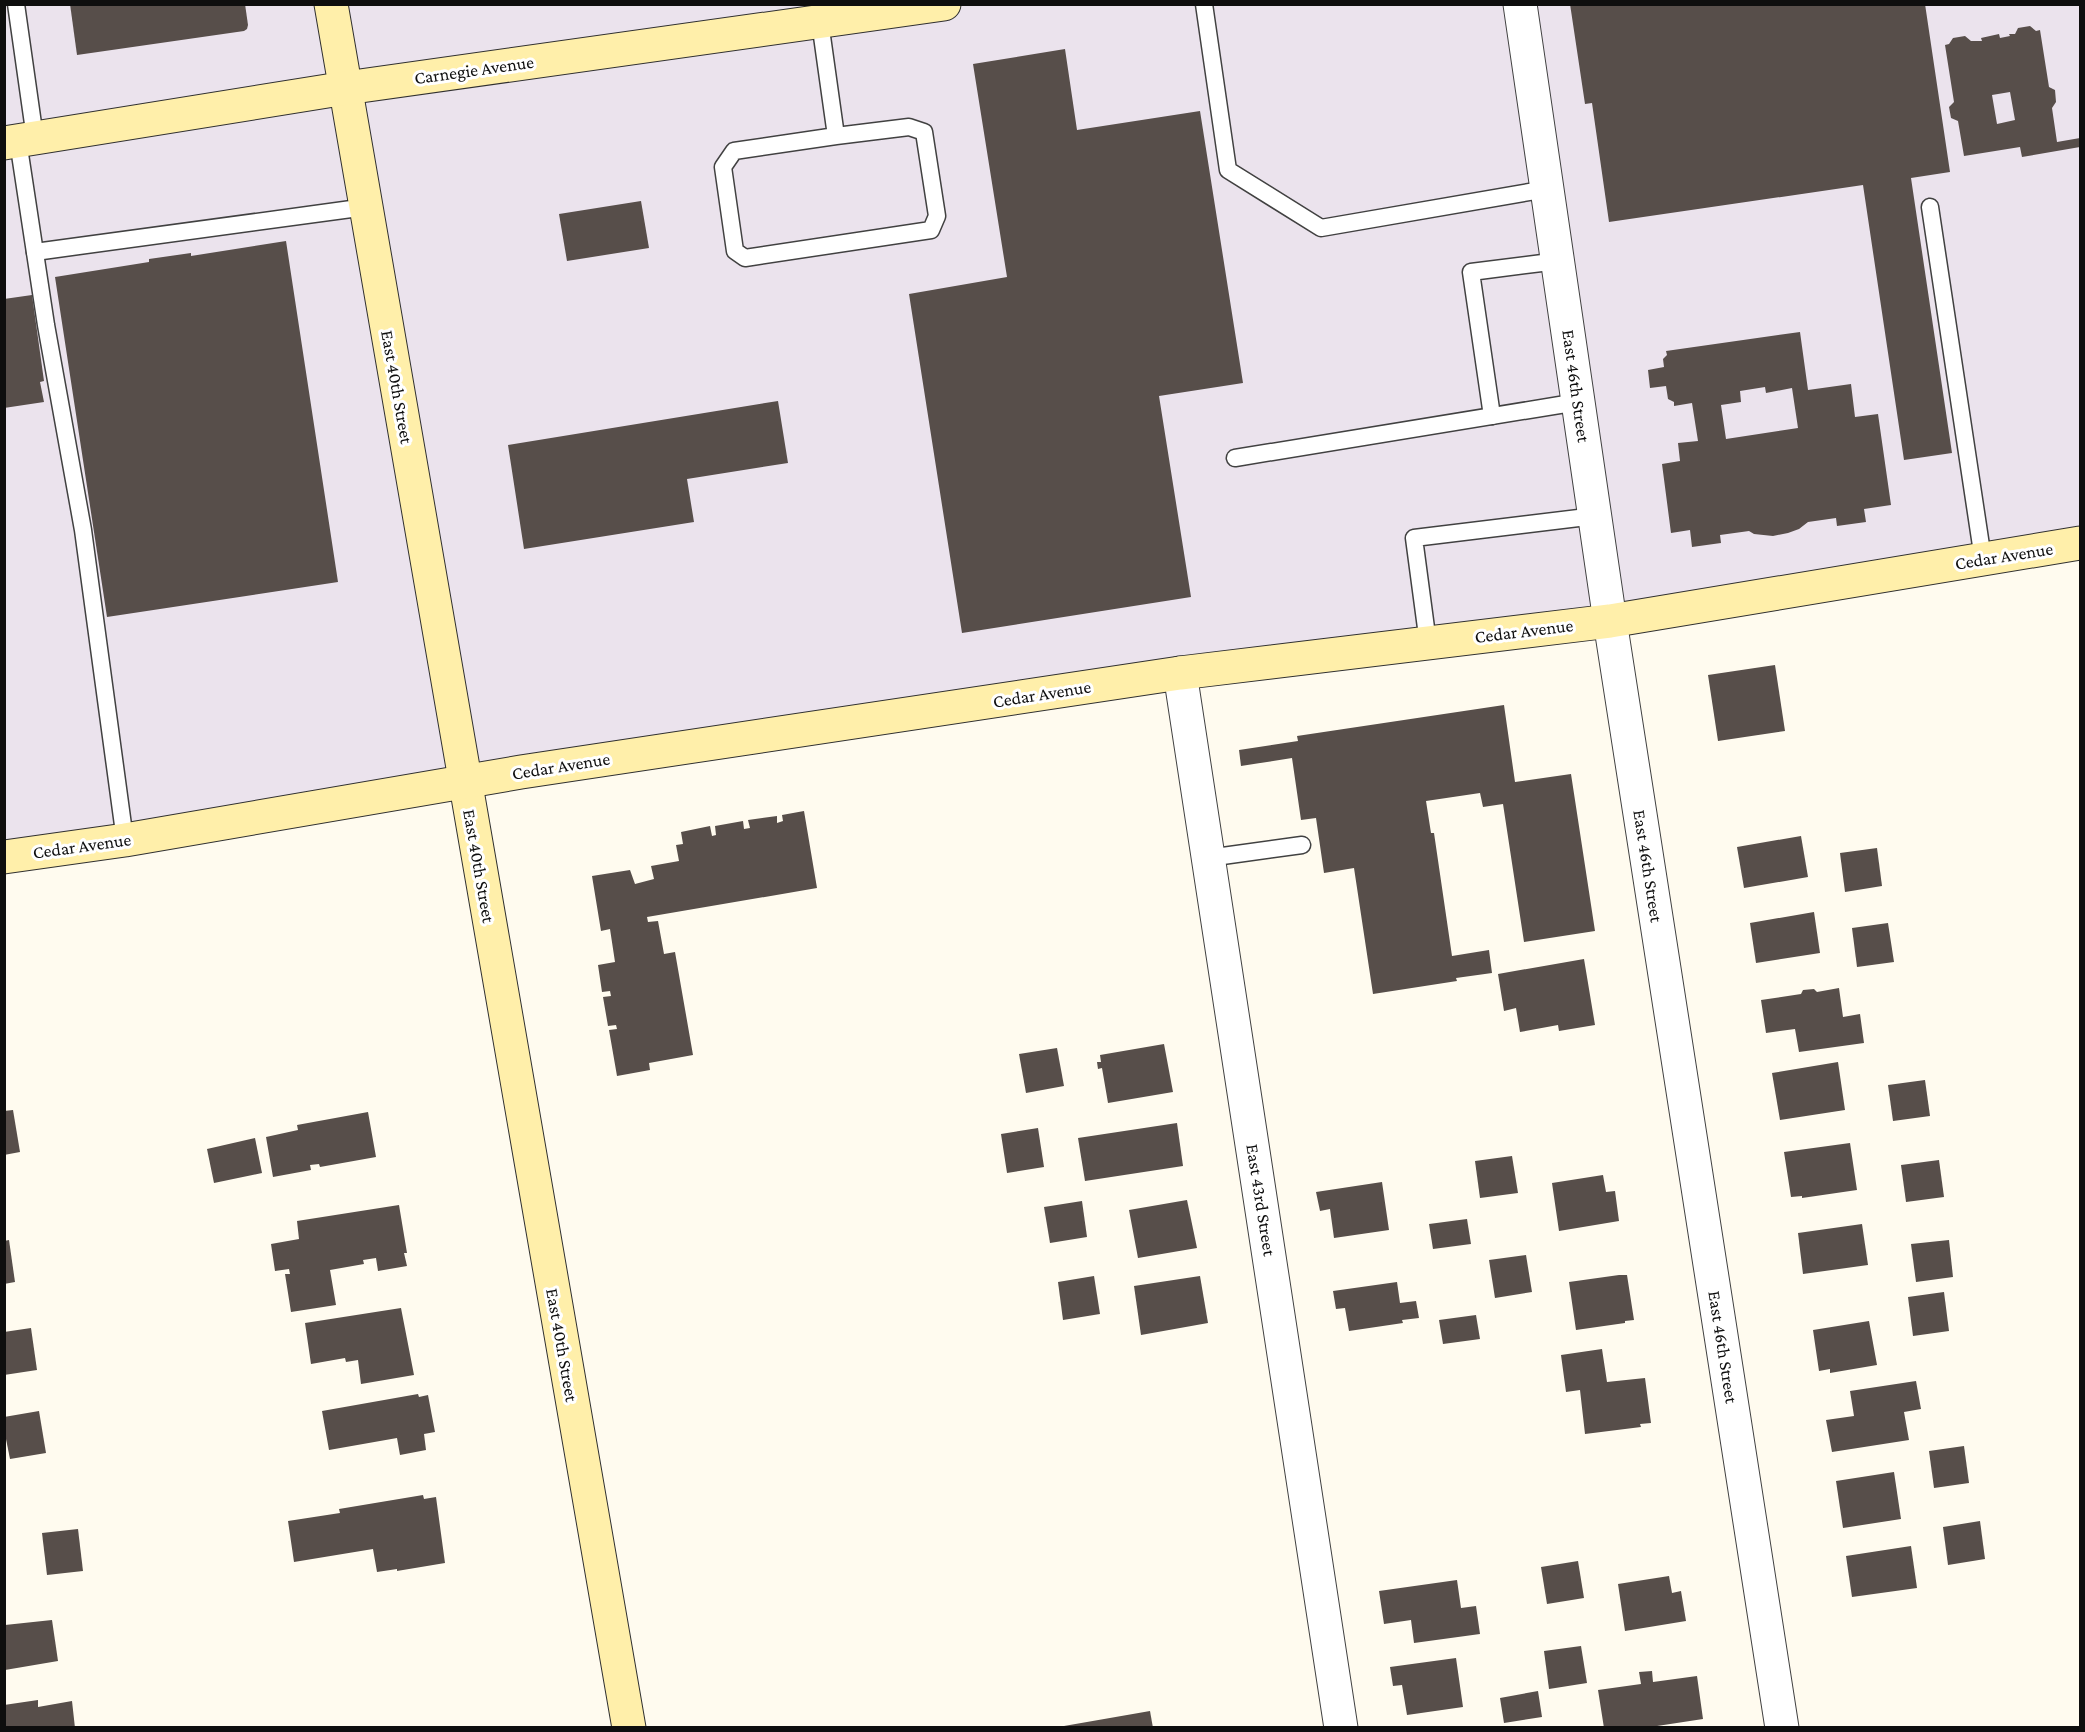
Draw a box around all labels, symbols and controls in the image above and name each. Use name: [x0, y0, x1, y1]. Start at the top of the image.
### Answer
street label: Carnegie Avenue: [413, 52, 535, 88]
street label: East 46th Street: [1558, 328, 1594, 445]
street label: East 40th Street: [377, 329, 417, 446]
street label: Cedar Avenue: [1954, 538, 2055, 574]
street label: Cedar Avenue: [1474, 615, 1574, 647]
street label: Cedar Avenue: [992, 676, 1093, 712]
street label: Cedar Avenue: [511, 748, 612, 784]
street label: East 40th Street: [459, 808, 499, 925]
street label: East 46th Street: [1629, 808, 1667, 925]
street label: Cedar Avenue: [32, 829, 133, 863]
street label: East 43rd Street: [1242, 1143, 1280, 1258]
street label: East 40th Street: [542, 1287, 582, 1404]
street label: East 46th Street: [1704, 1289, 1742, 1406]

